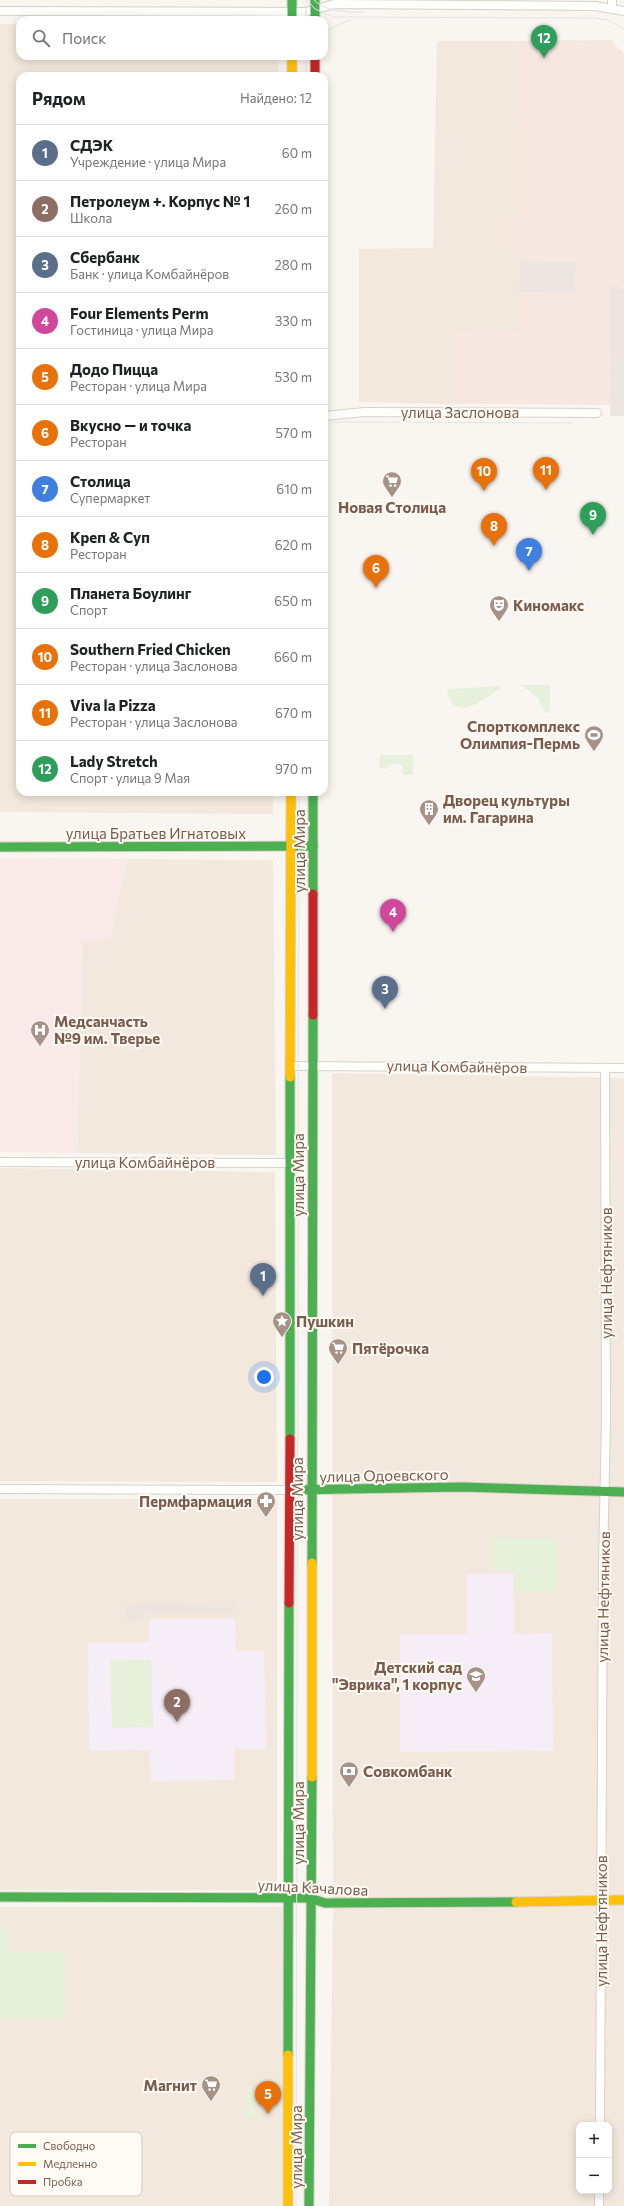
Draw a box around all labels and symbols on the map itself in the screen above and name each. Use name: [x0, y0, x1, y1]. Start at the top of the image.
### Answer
pin: 12: [531, 25, 557, 58]
street label: улица Заслонова: [401, 403, 519, 421]
pin: 11: [533, 457, 559, 490]
pin: 10: [471, 458, 497, 491]
supermarket icon: Новая Столица: [381, 470, 403, 498]
place label: Новая Столица: [338, 498, 446, 516]
pin: 9: [580, 502, 606, 535]
pin: 8: [481, 513, 507, 546]
pin: 7: [516, 538, 542, 571]
pin: 6: [363, 555, 389, 588]
theatre icon: Киномакс: [488, 594, 510, 622]
place label: Киномакс: [513, 596, 584, 614]
place label: Спорткомплекс Олимпия-Пермь: [460, 717, 580, 752]
sports icon: Спорткомплекс Олимпия-Пермь: [583, 724, 605, 752]
place label: Дворец культуры им. Гагарина: [443, 791, 570, 826]
building icon: Дворец культуры им. Гагарина: [418, 798, 440, 826]
street label: улица Мира: [290, 809, 308, 893]
street label: улица Братьев Игнатовых: [66, 824, 246, 842]
pin: 4: [380, 899, 406, 932]
pin: 3: [372, 976, 398, 1009]
place label: Медсанчасть №9 им. Тверье: [54, 1012, 160, 1047]
hospital icon: Медсанчасть №9 им. Тверье: [29, 1019, 51, 1047]
street label: улица Комбайнёров: [387, 1056, 528, 1076]
street label: улица Мира: [289, 1133, 307, 1217]
street label: улица Комбайнёров: [75, 1153, 215, 1171]
street label: улица Нефтяников: [597, 1207, 615, 1339]
pin: 1: [250, 1263, 276, 1296]
place icon: Пушкин: [271, 1310, 293, 1338]
place label: Пушкин: [296, 1312, 354, 1330]
supermarket icon: Пятёрочка: [327, 1337, 349, 1365]
place label: Пятёрочка: [352, 1339, 429, 1357]
your location: [254, 1367, 274, 1387]
street label: улица Мира: [288, 1457, 306, 1541]
street label: улица Одоевского: [319, 1465, 449, 1485]
pharmacy icon: Пермфармация: [255, 1490, 277, 1518]
place label: Пермфармация: [139, 1492, 252, 1510]
street label: улица Нефтяников: [593, 1531, 613, 1663]
place label: Детский сад "Эврика", 1 корпус: [332, 1658, 463, 1693]
school or university icon: Детский сад "Эврика", 1 корпус: [465, 1665, 487, 1693]
pin: 2: [164, 1689, 190, 1722]
bank icon: Совкомбанк: [338, 1760, 360, 1788]
place label: Совкомбанк: [363, 1762, 453, 1780]
street label: улица Мира: [289, 1781, 307, 1865]
street label: улица Нефтяников: [592, 1855, 610, 1987]
street label: улица Качалова: [257, 1875, 369, 1899]
supermarket icon: Магнит: [200, 2074, 222, 2102]
place label: Магнит: [144, 2076, 197, 2094]
pin: 5: [255, 2081, 281, 2114]
street label: улица Мира: [287, 2105, 305, 2189]
legend: [10, 2132, 142, 2196]
text: Свободно: [43, 2139, 96, 2152]
text: Медленно: [43, 2157, 98, 2170]
text: Пробка: [43, 2175, 82, 2188]

